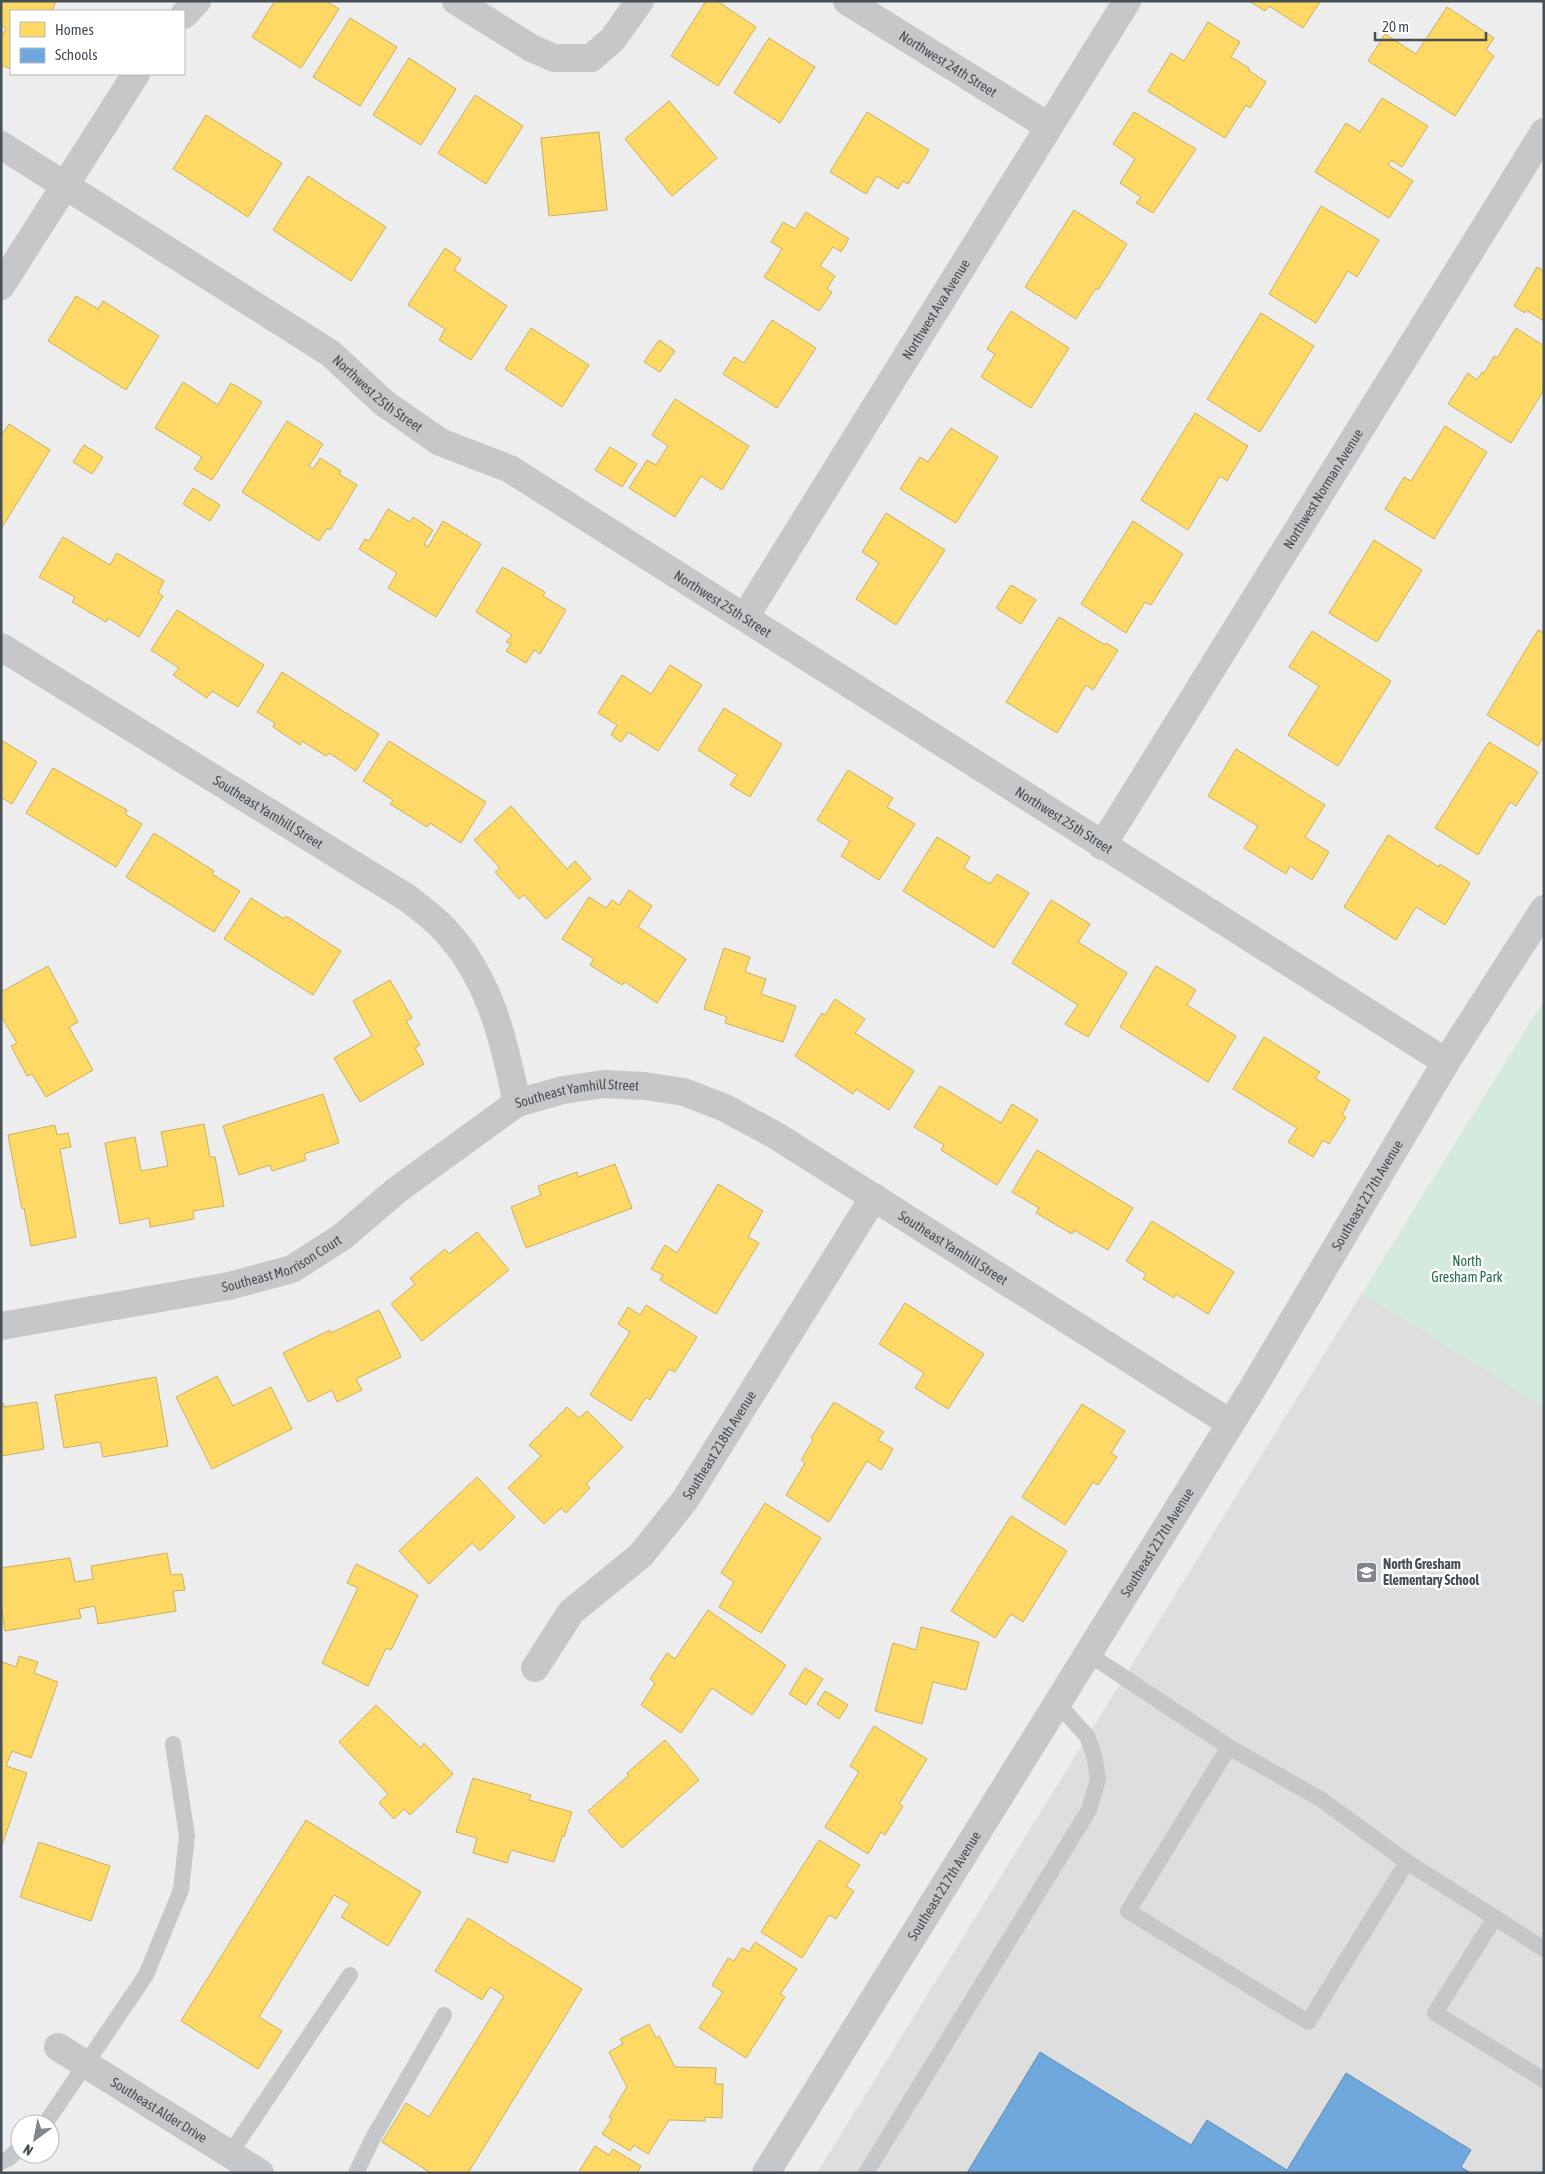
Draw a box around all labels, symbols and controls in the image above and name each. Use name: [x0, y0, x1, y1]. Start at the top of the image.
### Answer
legend: [10, 10, 185, 75]
scale bar: [1375, 10, 1486, 42]
text: 20 m: [1382, 18, 1409, 35]
text: Homes: [55, 21, 94, 38]
street label: Northwest 24th Street: [896, 27, 1000, 100]
text: Schools: [55, 46, 98, 63]
street label: Northwest Ava Avenue: [899, 256, 973, 362]
street label: Northwest 25th Street: [330, 352, 426, 435]
street label: Northwest Norman Avenue: [1280, 426, 1366, 552]
street label: Northwest 25th Street: [671, 567, 774, 641]
street label: Southeast Yamhill Street: [210, 772, 326, 852]
street label: Northwest 25th Street: [1013, 783, 1116, 857]
street label: Southeast Yamhill Street: [513, 1076, 639, 1111]
street label: Southeast 217th Avenue: [1328, 1137, 1406, 1253]
street label: Southeast Yamhill Street: [896, 1207, 1011, 1288]
street label: Southeast Morrison Court: [221, 1232, 344, 1295]
park label: North Gresham Park: [1431, 1253, 1503, 1285]
street label: Southeast 218th Avenue: [679, 1388, 759, 1502]
street label: Southeast 217th Avenue: [1117, 1485, 1197, 1600]
place label: North Gresham Elementary School: [1383, 1556, 1479, 1588]
school or university icon: North Gresham Elementary School: [1355, 1560, 1379, 1584]
street label: Southeast 217th Avenue: [904, 1828, 984, 1943]
street label: Southeast Alder Drive: [108, 2074, 210, 2146]
north arrow: [10, 2114, 60, 2164]
text: N: [20, 2141, 36, 2159]

